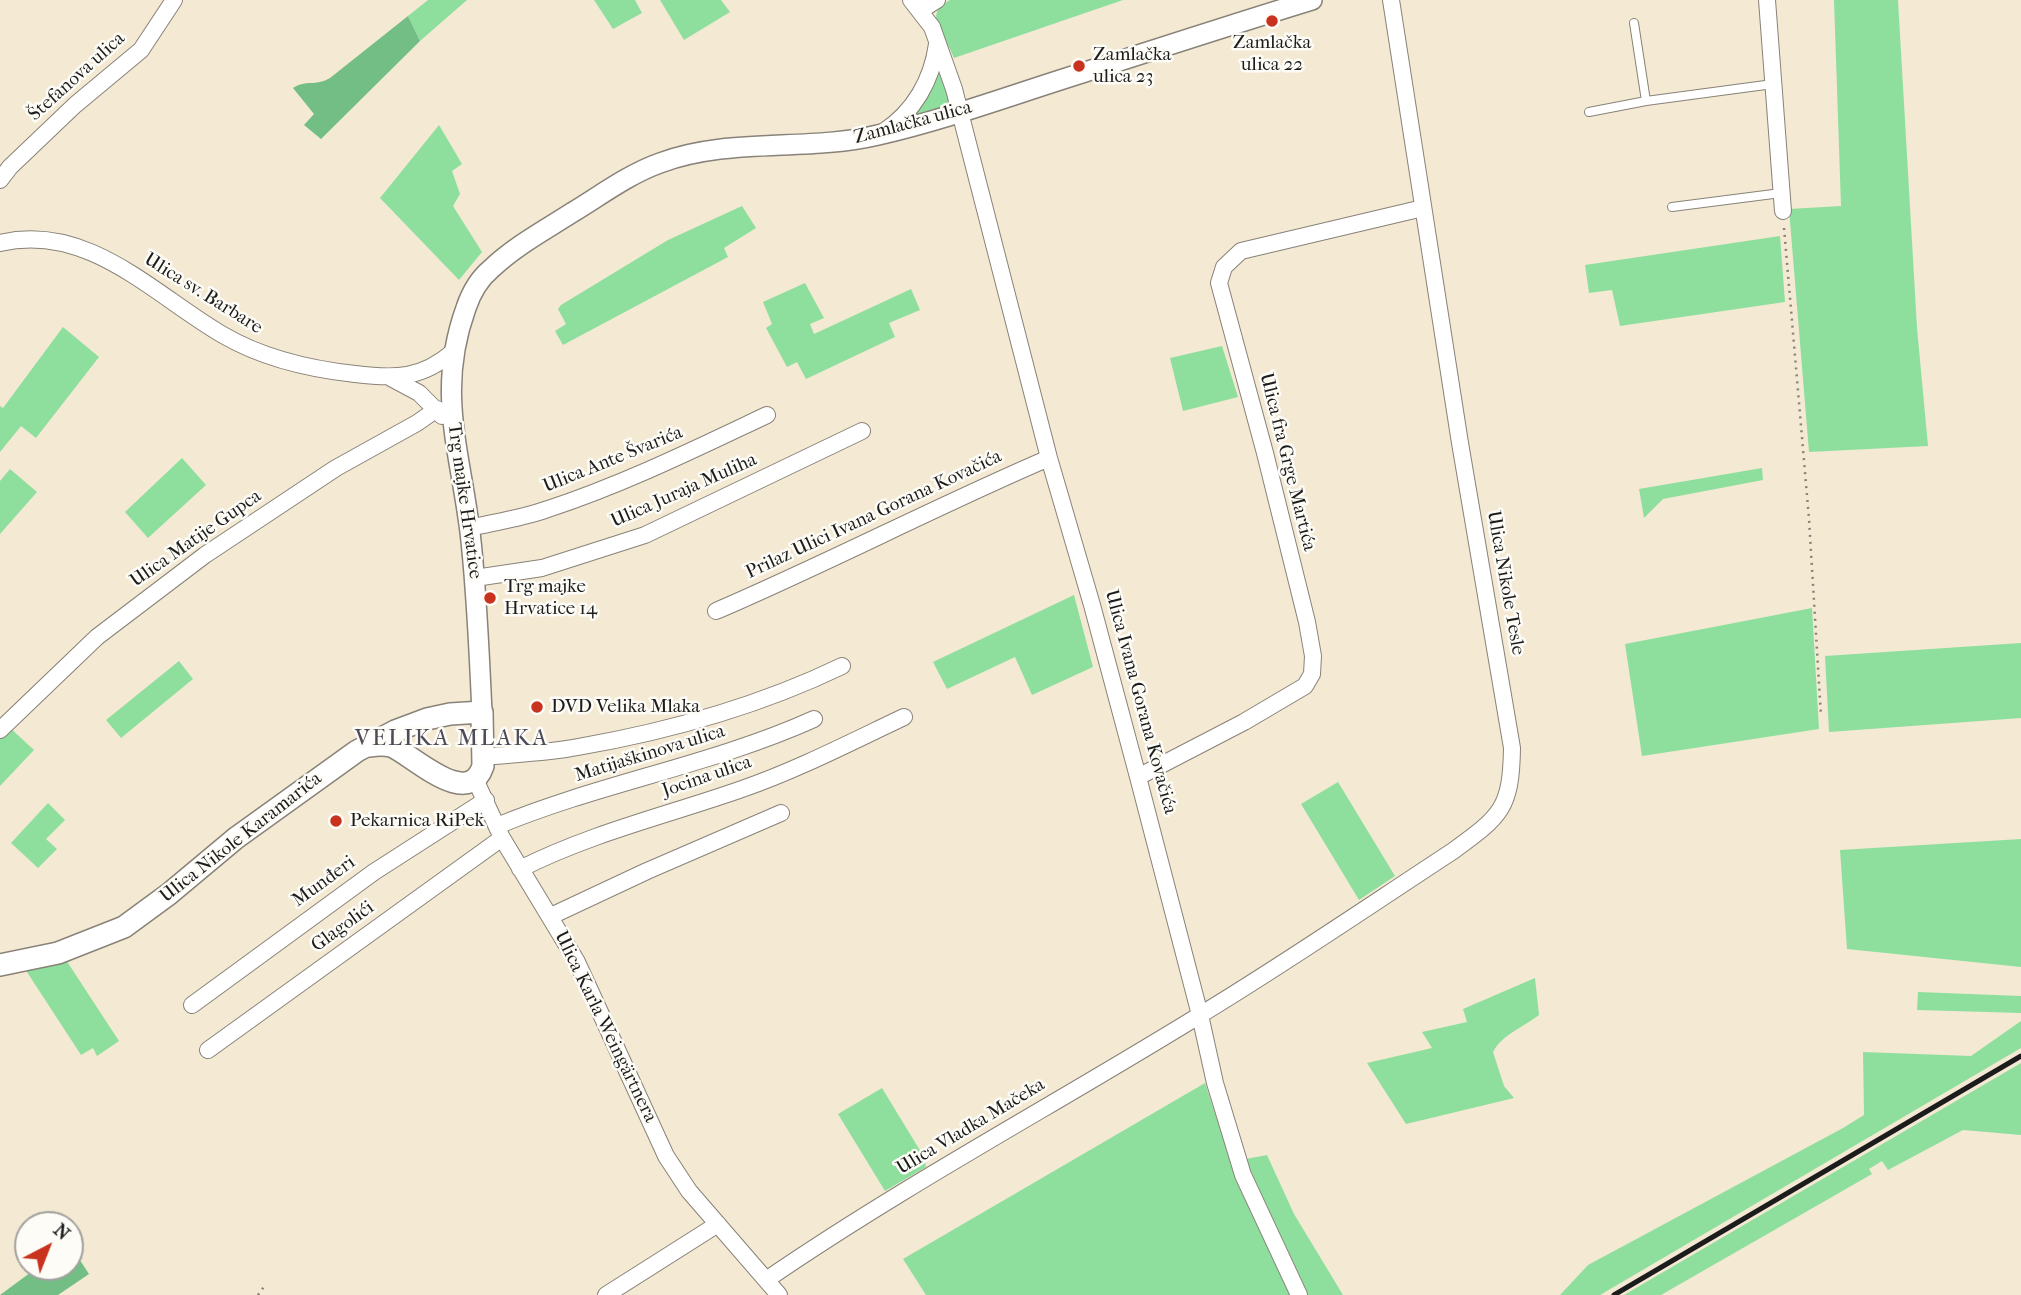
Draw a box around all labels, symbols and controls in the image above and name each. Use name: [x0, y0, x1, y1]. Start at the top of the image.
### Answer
marker: Zamlačka ulica 22: [1264, 13, 1280, 29]
street label: Štefanova ulica: [24, 28, 130, 126]
place label: Zamlačka ulica 22: [1233, 32, 1311, 76]
place label: Zamlačka ulica 23: [1093, 44, 1171, 88]
marker: Zamlačka ulica 23: [1071, 58, 1087, 74]
street label: Zamlačka ulica: [852, 96, 974, 150]
street label: Ulica sv. Barbare: [139, 248, 267, 340]
street label: Ulica fra Grge Martića: [1254, 371, 1320, 553]
street label: Trg majke Hrvatice: [442, 421, 486, 581]
street label: Ulica Ante Švarića: [540, 422, 686, 498]
street label: Prilaz Ulici Ivana Gorana Kovačića: [742, 446, 1006, 584]
street label: Ulica Juraja Muliha: [608, 449, 760, 533]
street label: Ulica Matije Gupca: [126, 485, 266, 593]
street label: Ulica Nikole Tesle: [1481, 509, 1529, 657]
place label: Trg majke Hrvatice 14: [504, 576, 597, 620]
street label: Ulica Ivana Gorana Kovačića: [1099, 587, 1181, 817]
marker: Trg majke Hrvatice 14: [482, 590, 498, 606]
place label: DVD Velika Mlaka: [551, 696, 700, 718]
marker: DVD Velika Mlaka: [529, 699, 545, 715]
street label: Matijaškinova ulica: [572, 720, 728, 788]
district label: VELIKA MLAKA: [356, 725, 548, 753]
street label: Jocina ulica: [659, 751, 755, 803]
street label: Ulica Nikole Karamarića: [156, 768, 326, 908]
place label: Pekarnica RiPek: [350, 810, 484, 832]
marker: Pekarnica RiPek: [328, 813, 344, 829]
street label: Munđeri: [288, 852, 360, 912]
street label: Glagolići: [307, 897, 379, 957]
street label: Ulica Karla Weingärtnera: [549, 928, 661, 1126]
street label: Ulica Vladka Mačeka: [893, 1074, 1049, 1180]
north arrow: [14, 1211, 84, 1281]
text: N: [49, 1219, 74, 1245]

